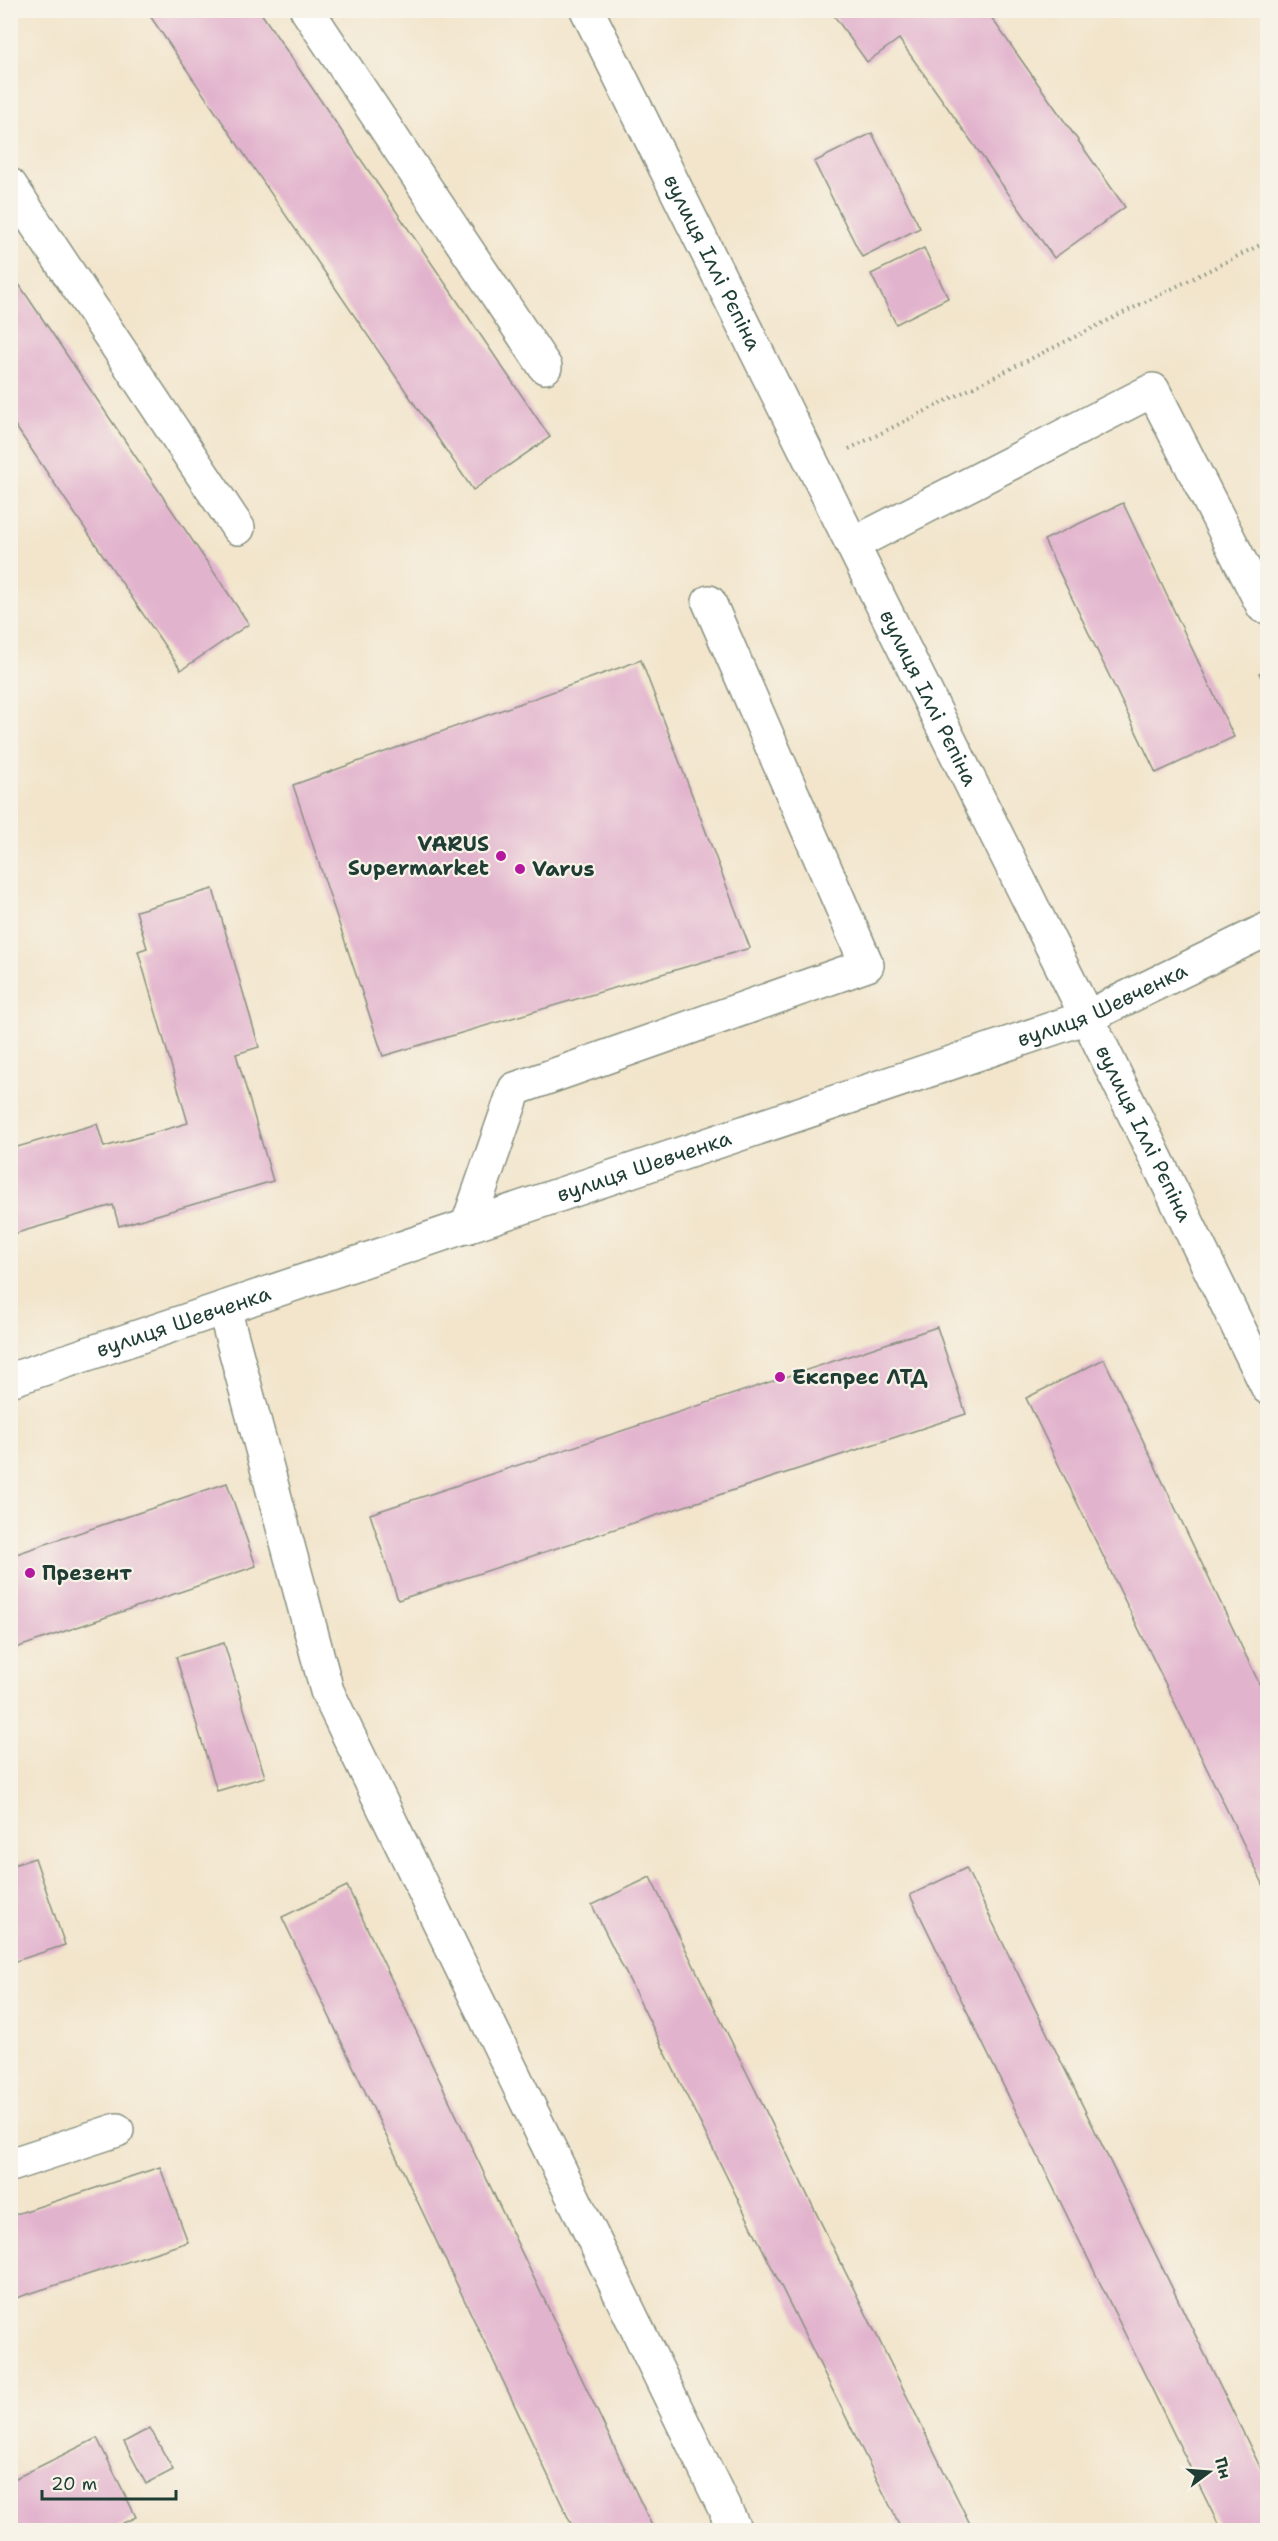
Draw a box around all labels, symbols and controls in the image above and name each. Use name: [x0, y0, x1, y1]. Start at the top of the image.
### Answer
street label: вулиця Іллі Рєпіна: [657, 170, 768, 355]
street label: вулиця Іллі Рєпіна: [873, 605, 984, 791]
place label: VARUS Supermarket: [348, 830, 489, 882]
marker: VARUS Supermarket: [494, 849, 508, 863]
place label: Varus: [532, 855, 595, 883]
marker: Varus: [513, 862, 527, 876]
street label: вулиця Шевченка: [1014, 956, 1192, 1053]
street label: вулиця Іллі Рєпіна: [1089, 1041, 1199, 1227]
street label: вулиця Шевченка: [553, 1124, 735, 1209]
street label: вулиця Шевченка: [93, 1279, 274, 1364]
place label: Експрес ЛТД: [792, 1363, 928, 1391]
marker: Експрес ЛТД: [773, 1370, 787, 1384]
place label: Презент: [42, 1559, 132, 1587]
marker: Презент: [23, 1566, 37, 1580]
north arrow: [1179, 2442, 1239, 2502]
text: Пн: [1210, 2455, 1236, 2481]
scale bar: [42, 2463, 176, 2501]
text: 20 m: [51, 2472, 97, 2496]

